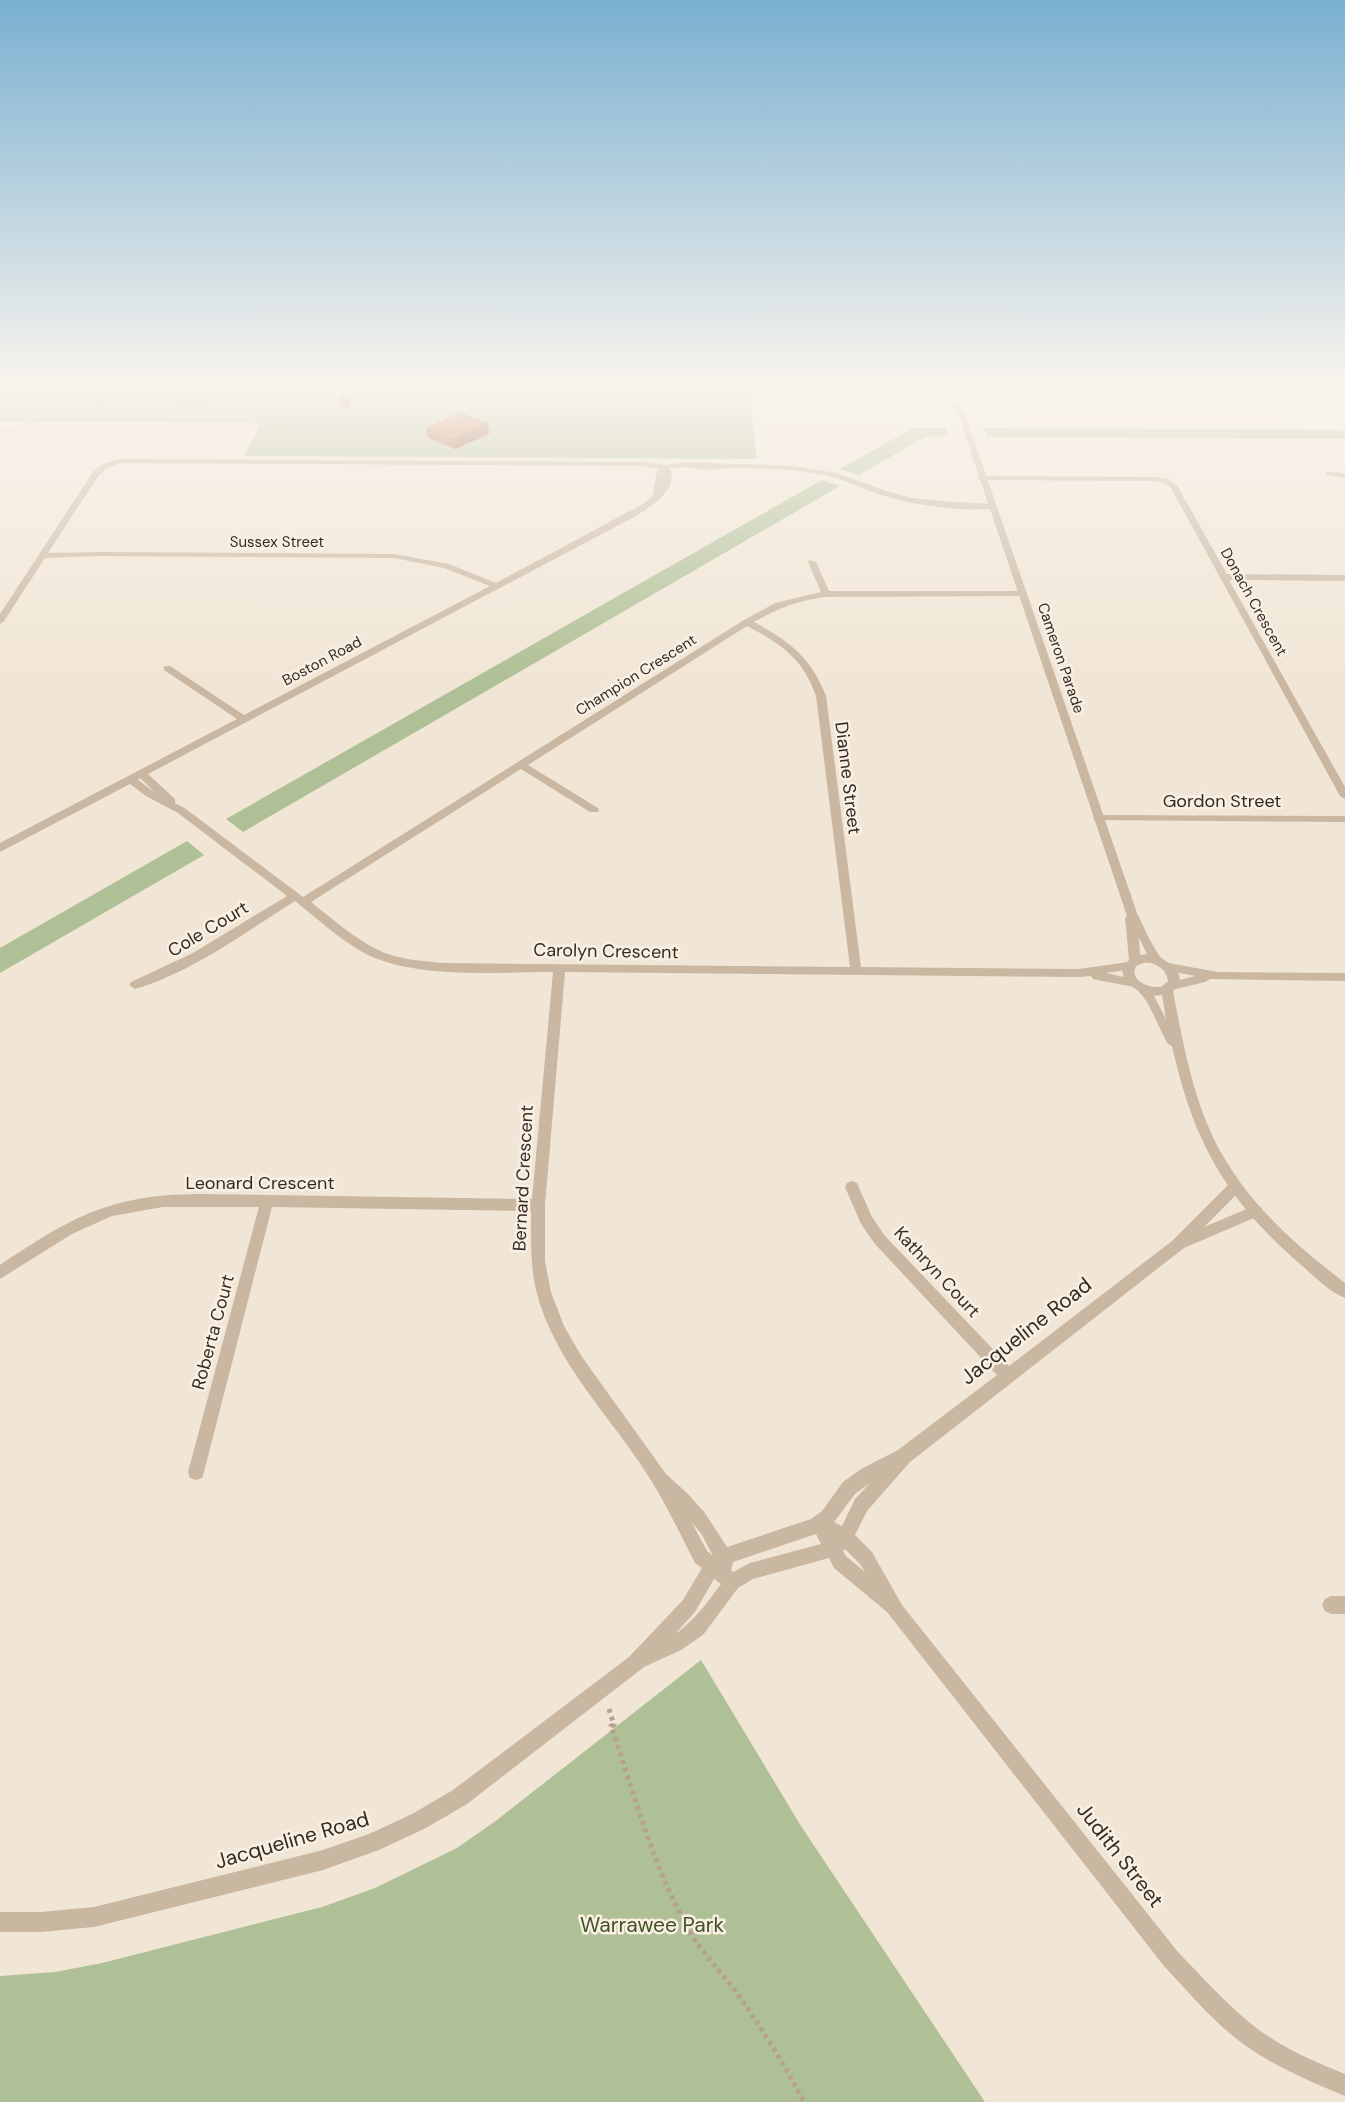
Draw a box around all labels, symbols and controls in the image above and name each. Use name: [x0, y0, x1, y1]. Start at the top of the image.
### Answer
street label: Sussex Street: [230, 532, 324, 552]
street label: Donach Crescent: [1216, 544, 1292, 660]
street label: Cameron Parade: [1033, 600, 1089, 716]
street label: Champion Crescent: [572, 630, 700, 720]
street label: Boston Road: [279, 632, 365, 690]
street label: Dianne Street: [829, 720, 867, 836]
street label: Gordon Street: [1163, 789, 1281, 813]
street label: Cole Court: [163, 895, 253, 963]
street label: Carolyn Crescent: [533, 938, 679, 964]
street label: Bernard Crescent: [507, 1104, 539, 1252]
street label: Leonard Crescent: [186, 1171, 334, 1195]
street label: Kathryn Court: [889, 1221, 985, 1323]
street label: Jacqueline Road: [955, 1271, 1097, 1391]
street label: Roberta Court: [186, 1272, 240, 1392]
street label: Judith Street: [1070, 1797, 1170, 1913]
street label: Jacqueline Road: [212, 1805, 372, 1875]
park label: Warrawee Park: [580, 1911, 724, 1939]

